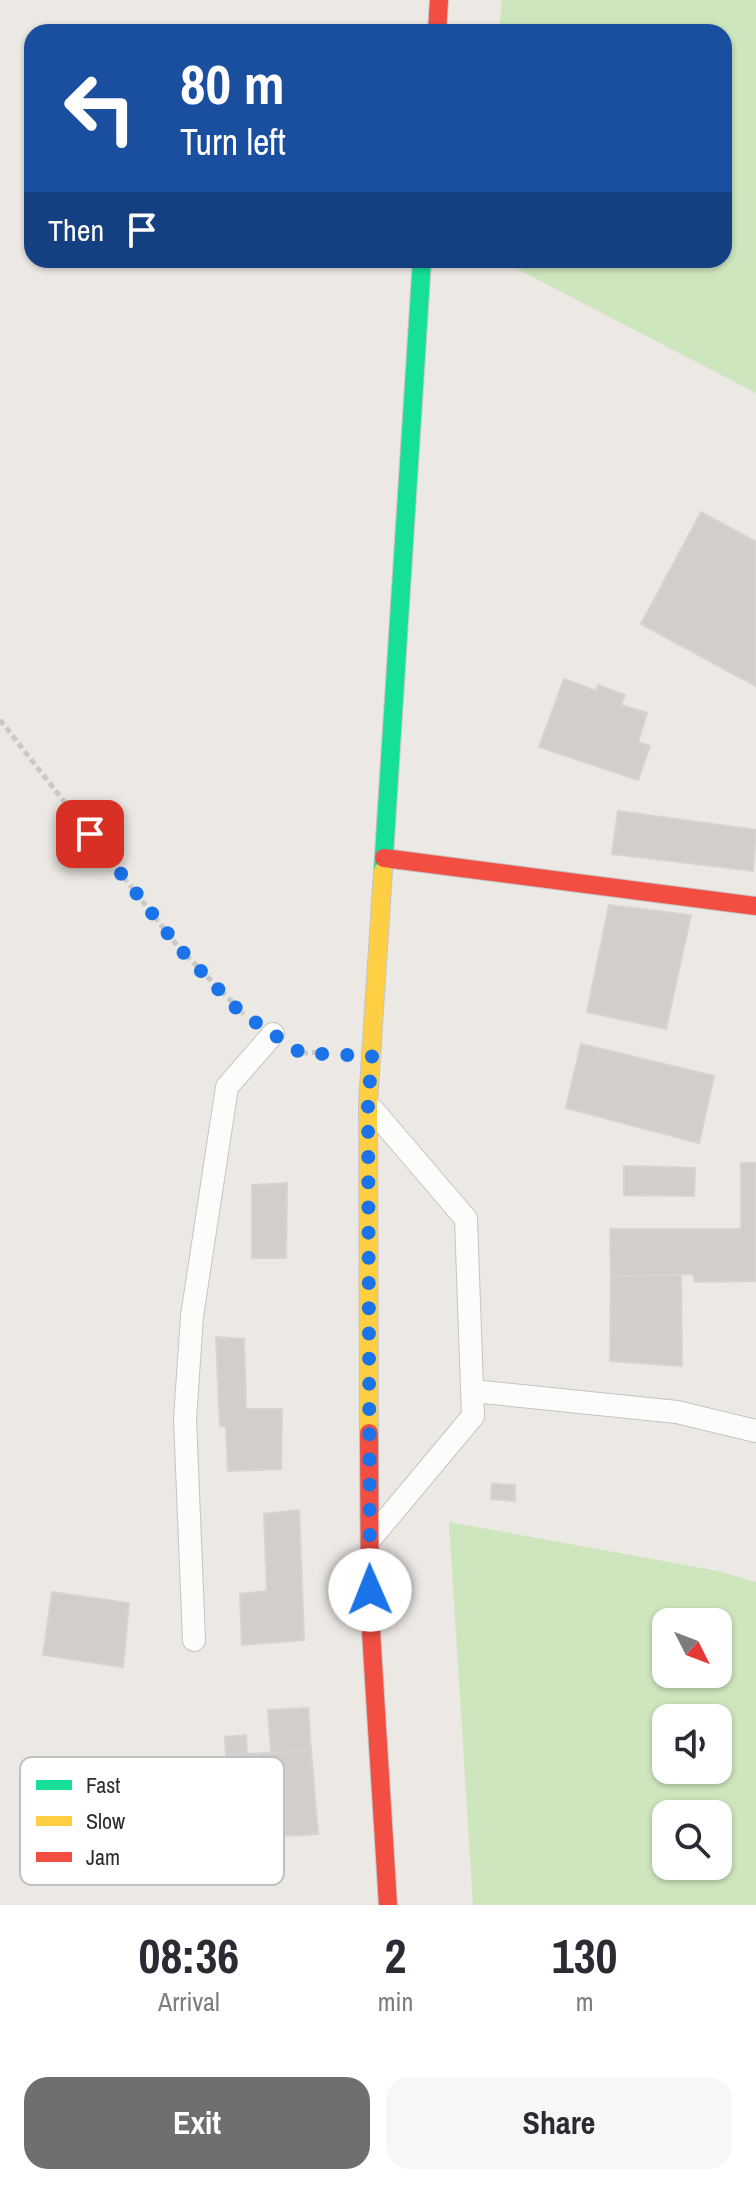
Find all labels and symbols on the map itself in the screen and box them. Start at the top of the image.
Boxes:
pin [56,800,124,868]
position arrow [328,1548,412,1632]
north arrow [652,1608,732,1688]
legend [20,1757,284,1885]
text: Fast [86,1770,120,1800]
text: Slow [86,1806,125,1836]
text: Jam [86,1842,120,1872]

